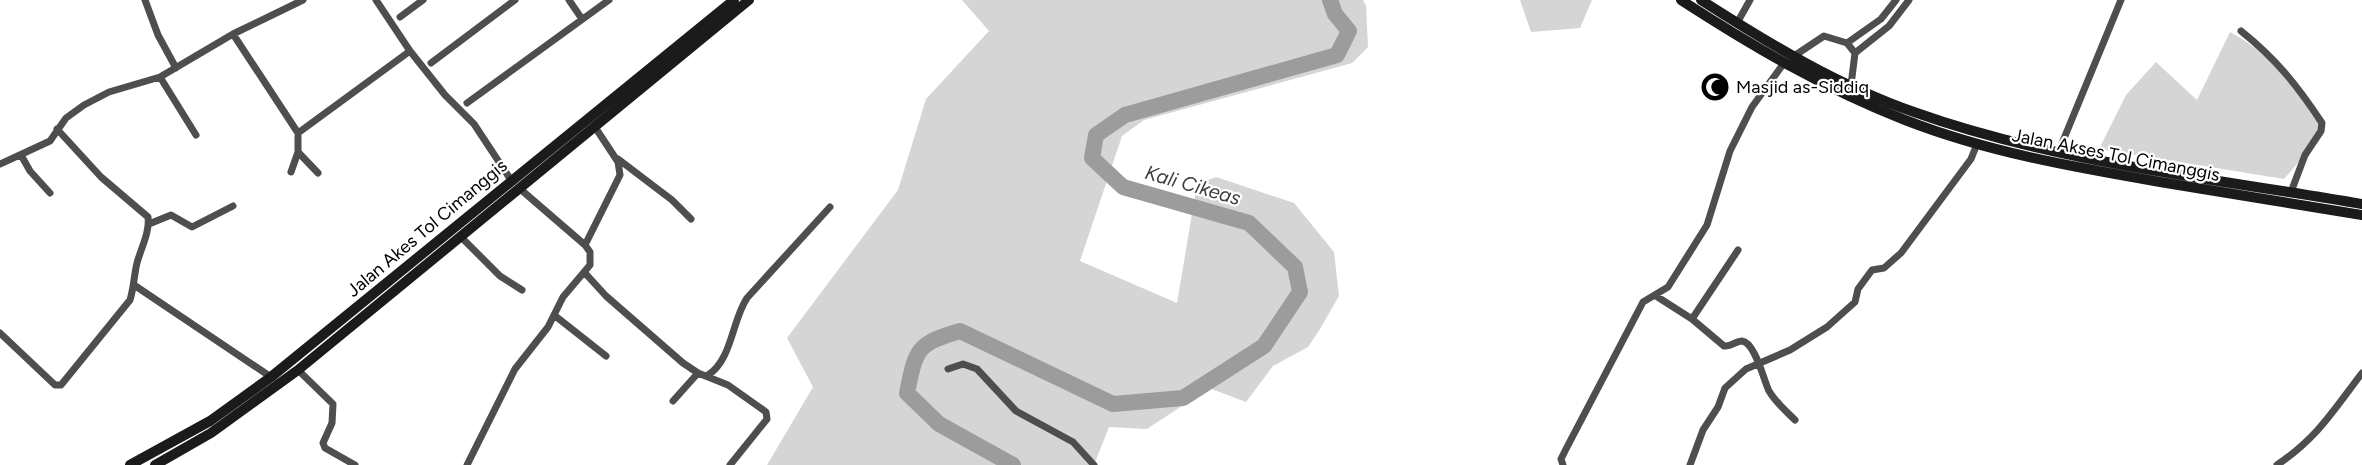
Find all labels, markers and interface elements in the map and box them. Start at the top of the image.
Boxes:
mosque icon: Masjid as-Siddiq [1699,71,1731,103]
place label: Masjid as-Siddiq [1736,76,1869,98]
street label: Jalan Akses Tol Cimanggis [2010,124,2222,186]
street label: Jalan Akes Tol Cimanggis [342,154,512,302]
water label: Kali Cikeas [1142,160,1244,210]

